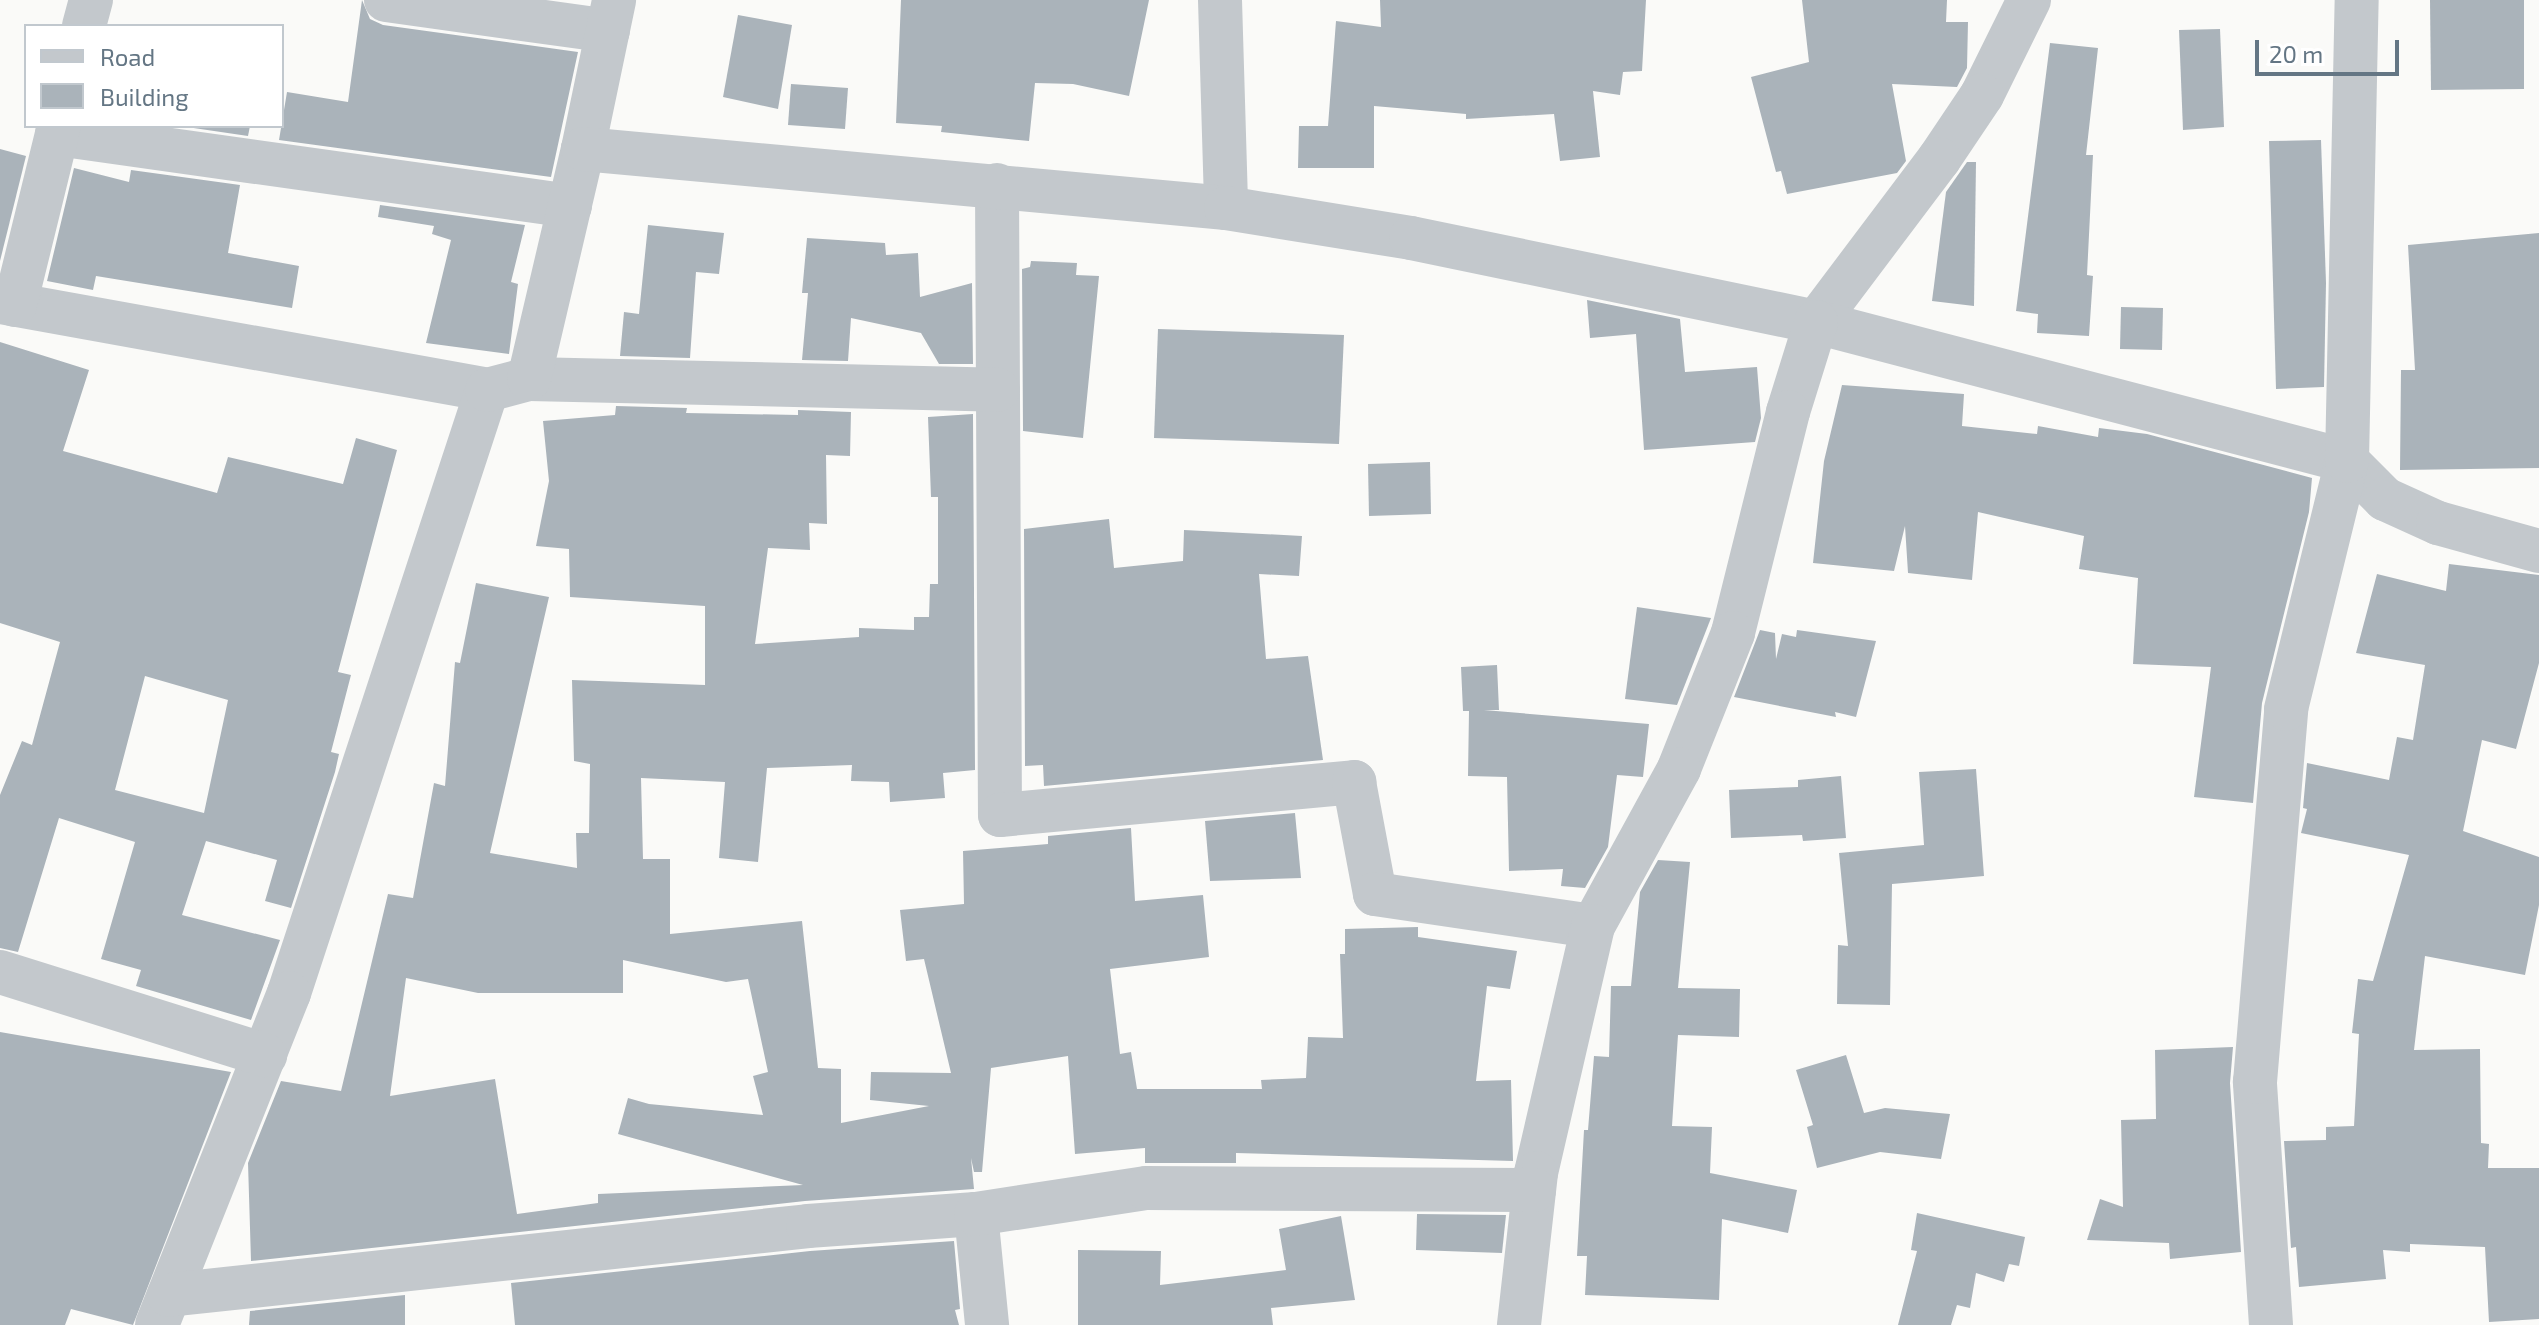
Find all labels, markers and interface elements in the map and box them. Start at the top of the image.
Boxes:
legend [24,24,284,128]
scale bar [2259,24,2403,74]
text: 20 m [2269,39,2323,68]
text: Road [100,42,155,71]
text: Building [100,82,189,111]

